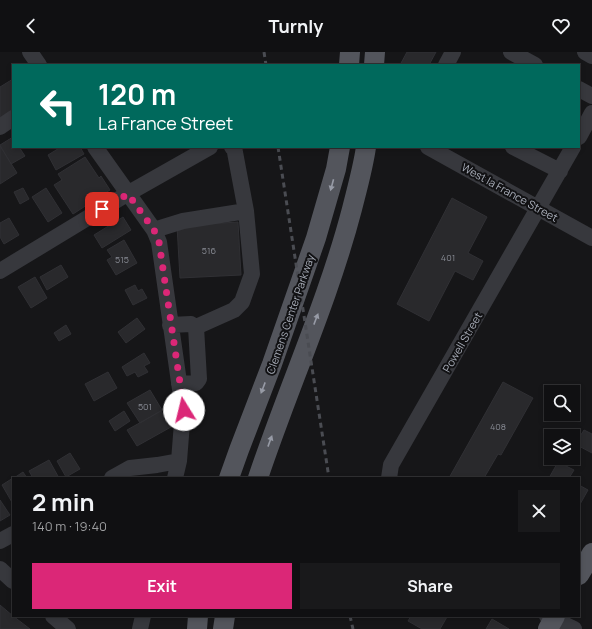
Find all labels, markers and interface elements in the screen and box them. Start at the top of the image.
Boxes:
text: Turnly [269,14,323,38]
icon: back [20,15,42,37]
icon: heart [550,15,572,37]
text: 120 m [98,75,176,113]
icon: left [32,80,84,132]
text: La France Street [98,111,233,135]
street label: West la France Street [459,159,561,225]
one-way arrow [329,179,335,191]
pin [85,192,119,226]
icon: arrive [91,198,113,220]
house number: 516 [202,244,217,257]
house number: 401 [441,251,455,264]
street label: Clemens Center Parkway [262,252,318,376]
house number: 515 [115,253,129,266]
street label: Powell Street [439,309,485,375]
one-way arrow [313,313,319,325]
one-way arrow [260,382,266,394]
map controls [544,385,580,465]
button: search [544,385,580,421]
position arrow [163,389,205,431]
house number: 501 [138,400,152,413]
house number: 408 [490,420,506,433]
button: layers [544,429,580,465]
one-way arrow [267,435,273,447]
text: 2 min [32,485,94,518]
button: close [518,490,560,532]
text: 140 m · 19:40 [32,517,107,535]
button: Exit [32,563,292,609]
button: Share [300,563,560,609]

